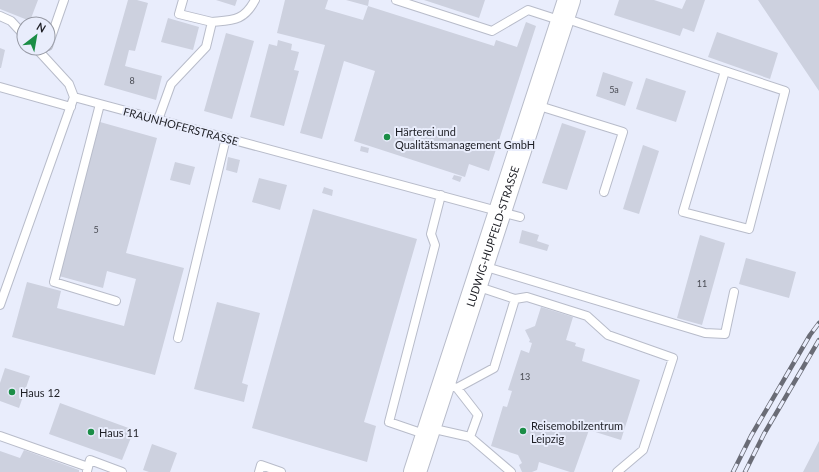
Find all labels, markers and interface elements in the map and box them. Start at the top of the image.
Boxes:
north arrow [16,16,56,56]
text: N [34,19,48,35]
house number: 8 [129,75,135,86]
house number: 5a [609,84,619,95]
street label: FRAUNHOFERSTRASSE [122,104,240,148]
place label: Härterei und Qualitätsmanagement GmbH [395,125,535,151]
marker: Härterei und Qualitätsmanagement GmbH [382,132,392,142]
street label: LUDWIG-HUPFELD-STRASSE [463,164,521,308]
house number: 5 [93,224,99,235]
house number: 11 [697,278,707,289]
house number: 13 [520,371,530,382]
place label: Haus 12 [20,386,60,399]
marker: Haus 12 [7,387,17,397]
place label: Reisemobilzentrum Leipzig [531,419,623,445]
place label: Haus 11 [99,426,139,439]
marker: Reisemobilzentrum Leipzig [518,426,528,436]
marker: Haus 11 [86,427,96,437]

